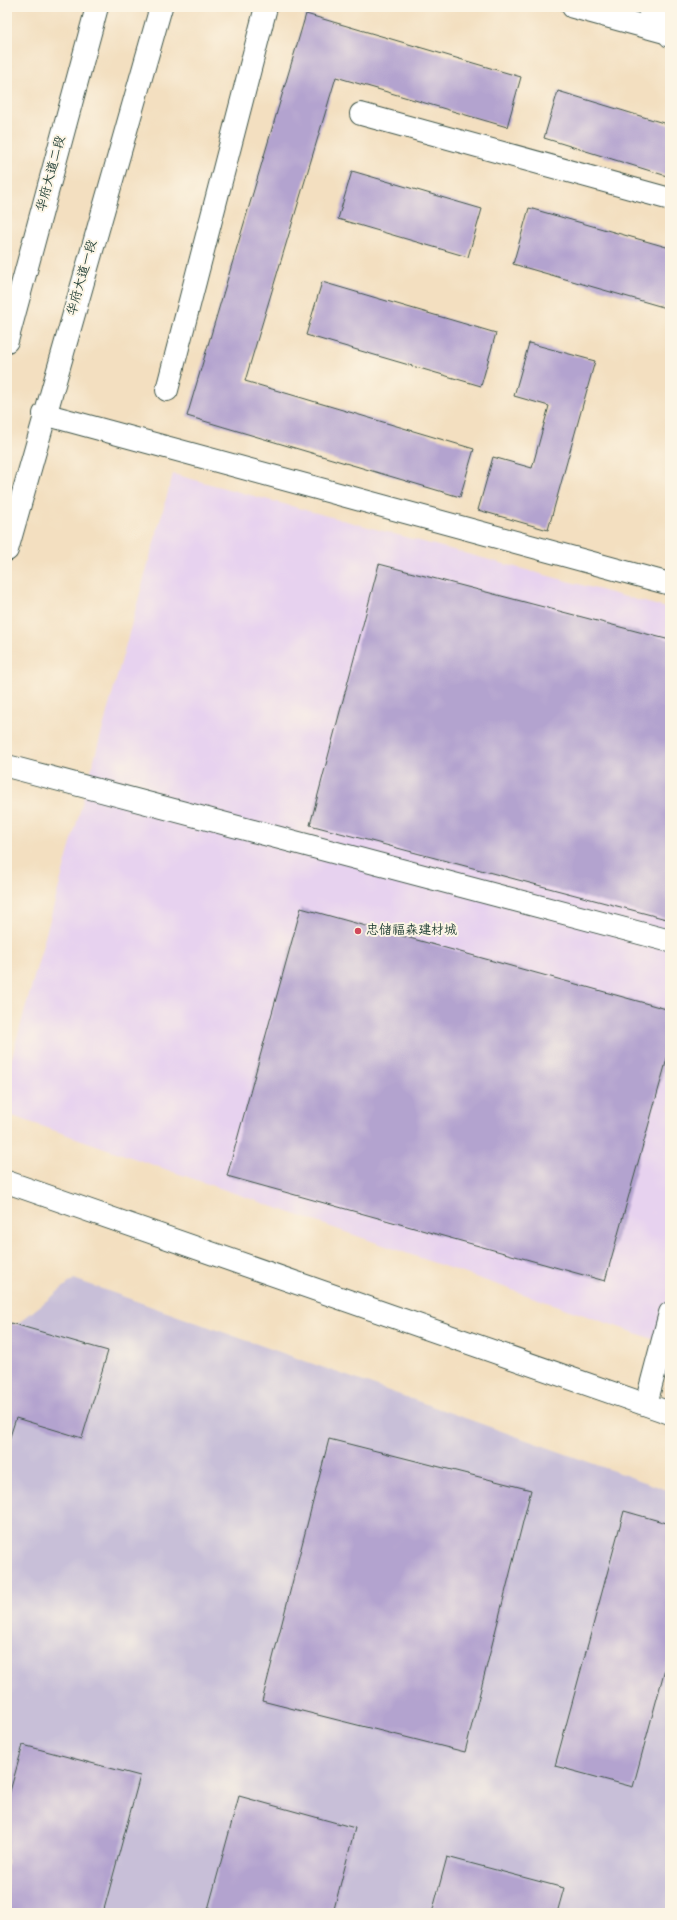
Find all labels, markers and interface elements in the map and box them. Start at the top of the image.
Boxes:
street label: 华府大道二段 [34,134,69,214]
street label: 华府大道一段 [64,238,101,318]
place label: 忠储福森建材城 [366,922,457,939]
marker: 忠储福森建材城 [353,926,363,936]

